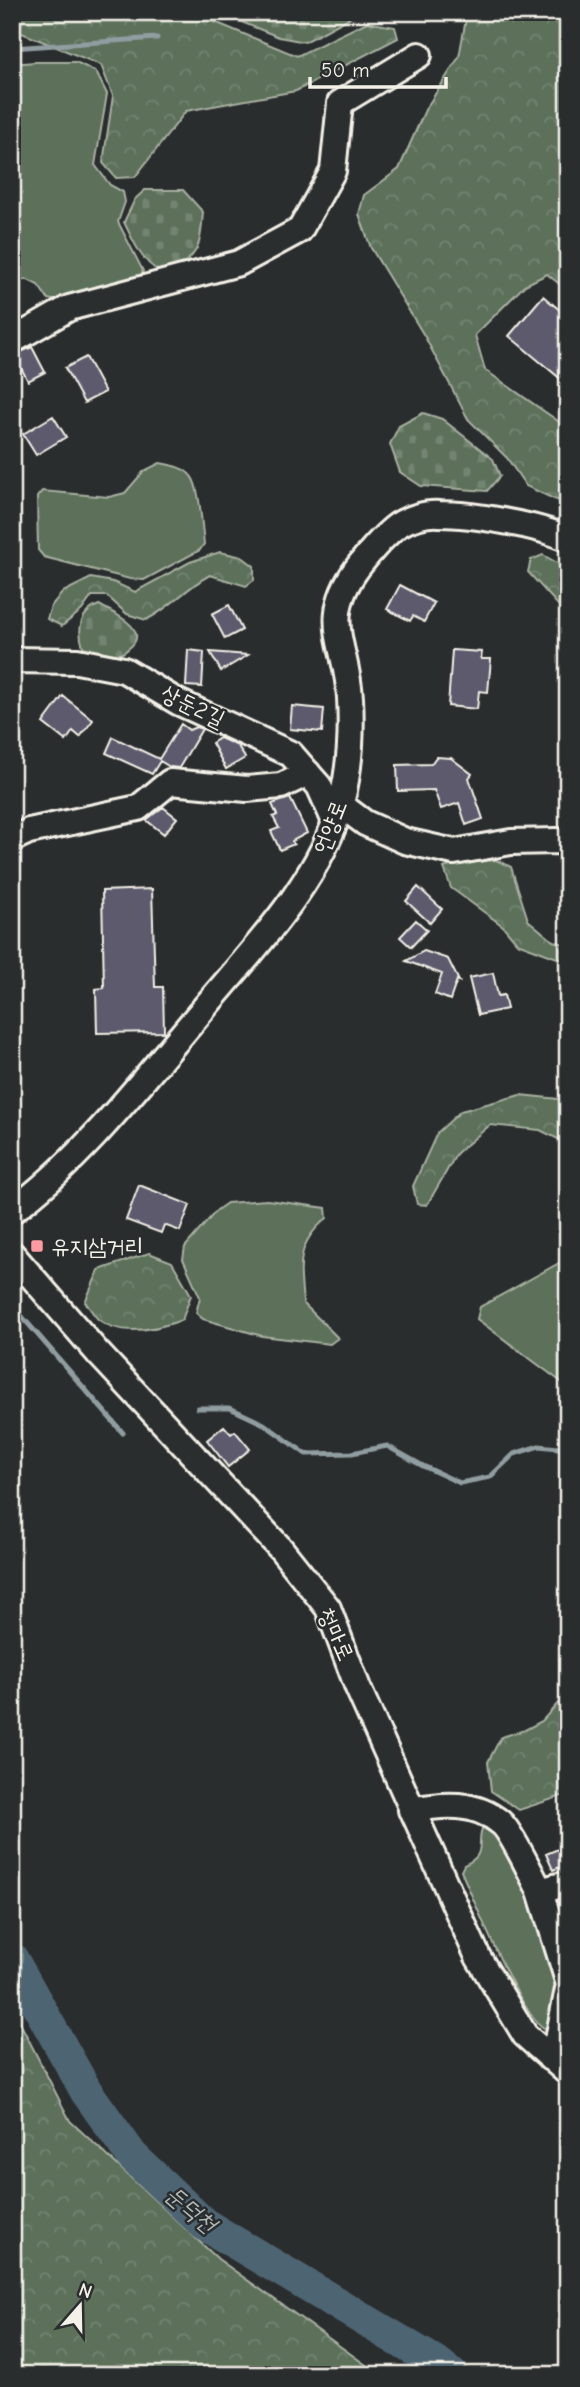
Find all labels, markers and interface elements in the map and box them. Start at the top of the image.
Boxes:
scale bar [310,46,447,90]
text: 50 m [321,58,370,82]
street label: 상둔2길 [157,679,229,733]
street label: 언양로 [307,796,353,858]
place label: 유지삼거리 [51,1233,144,1260]
marker: 유지삼거리 [29,1238,45,1254]
street label: 청마로 [312,1603,360,1665]
water label: 둔덕천 [160,2180,224,2240]
north arrow [46,2272,116,2342]
text: N [76,2279,95,2303]

